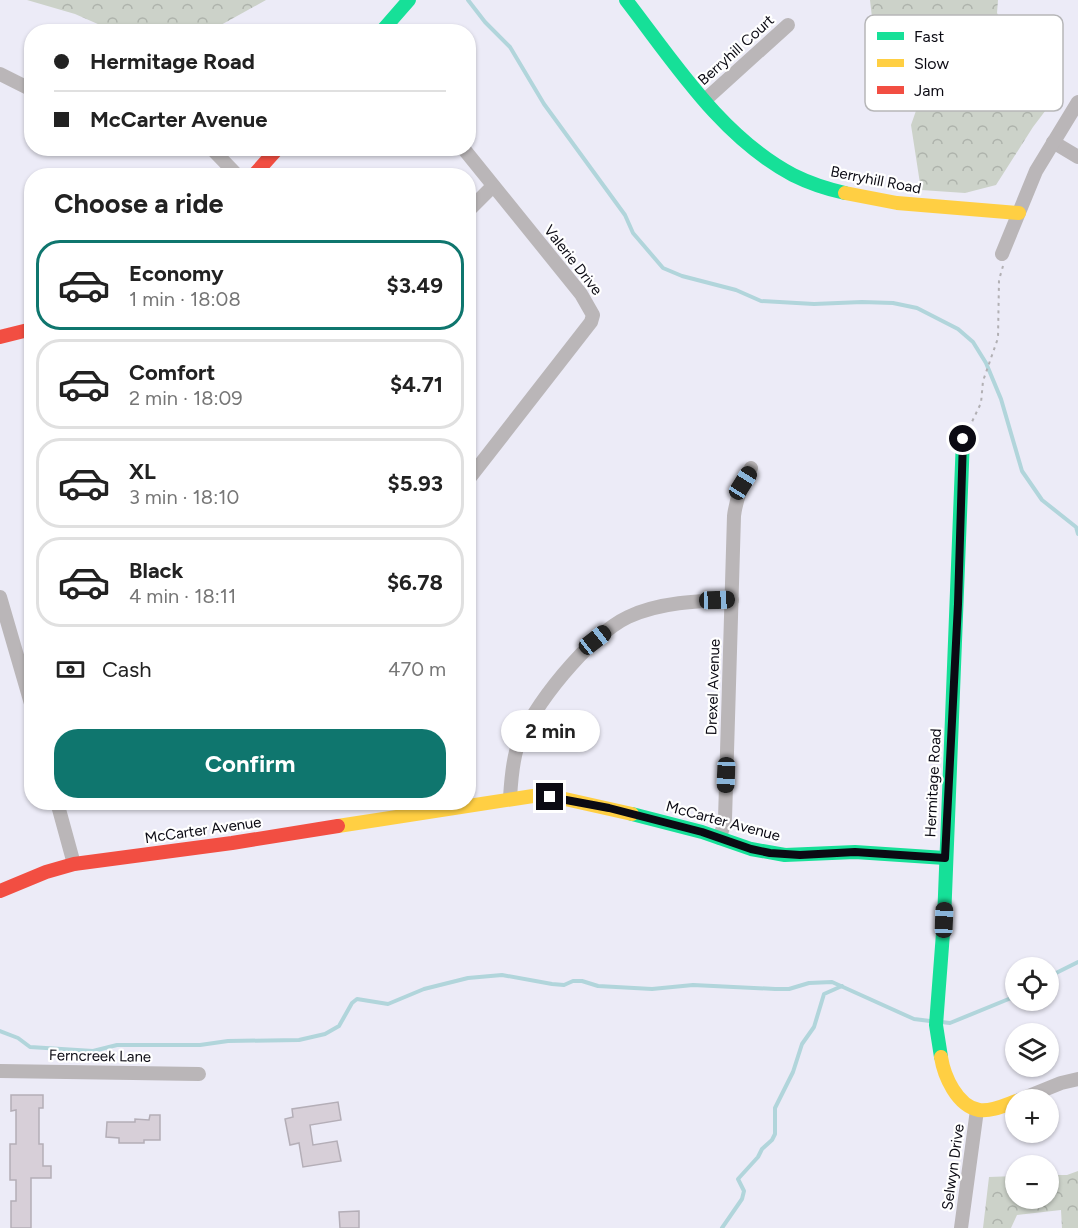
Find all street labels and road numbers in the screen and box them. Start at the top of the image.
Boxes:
street label: Berryhill Court [694,11,778,89]
street label: Berryhill Road [829,162,923,198]
street label: Valerie Drive [540,221,606,299]
street label: Drexel Avenue [702,638,724,736]
street label: Hermitage Road [921,728,945,838]
street label: McCarter Avenue [664,797,782,845]
street label: McCarter Avenue [143,813,263,847]
street label: Ferncreek Lane [49,1046,151,1066]
street label: Selwyn Drive [938,1123,968,1211]

